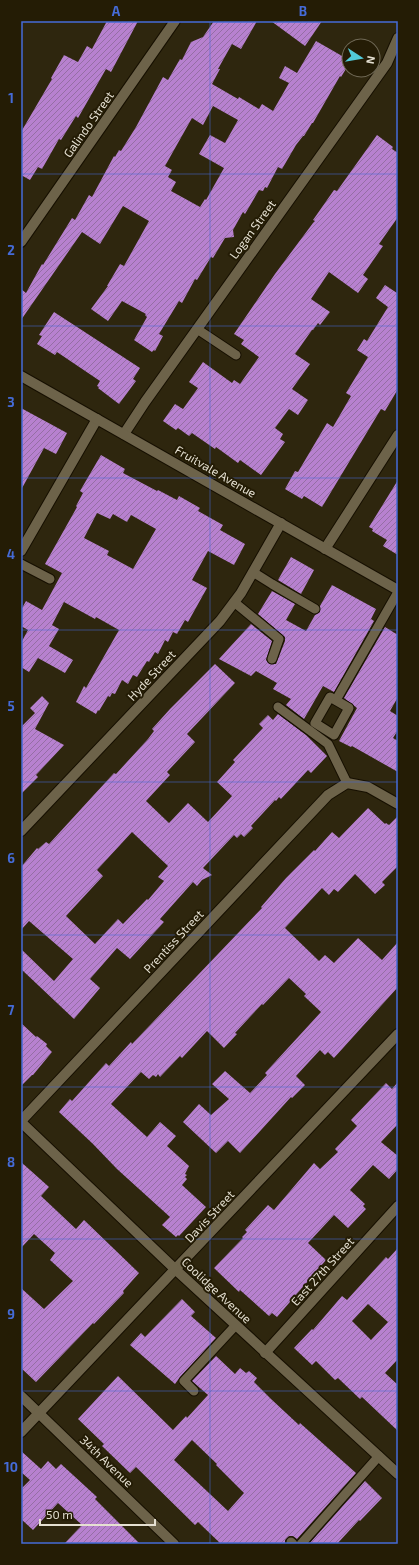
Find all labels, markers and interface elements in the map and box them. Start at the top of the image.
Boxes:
text: A [112,3,121,19]
text: B [299,3,307,19]
north arrow [341,38,381,78]
text: N [364,55,378,65]
street label: Galindo Street [60,88,116,160]
text: 1 [8,90,14,106]
street label: Logan Street [226,197,278,261]
text: 2 [7,242,15,258]
text: 3 [7,394,15,410]
street label: Fruitvale Avenue [173,442,259,500]
text: 4 [7,546,15,562]
street label: Hyde Street [124,647,178,703]
text: 5 [7,698,15,714]
text: 6 [7,850,15,866]
street label: Prentiss Street [140,906,206,975]
text: 7 [8,1002,15,1018]
text: 8 [7,1154,15,1170]
street label: Davis Street [181,1187,237,1245]
street label: East 27th Street [288,1234,357,1308]
street label: Coolidge Avenue [179,1254,255,1326]
text: 9 [7,1306,15,1322]
street label: 34th Avenue [78,1432,136,1490]
text: 10 [4,1459,18,1475]
scale bar [40,1501,155,1527]
text: 50 m [46,1507,73,1521]

